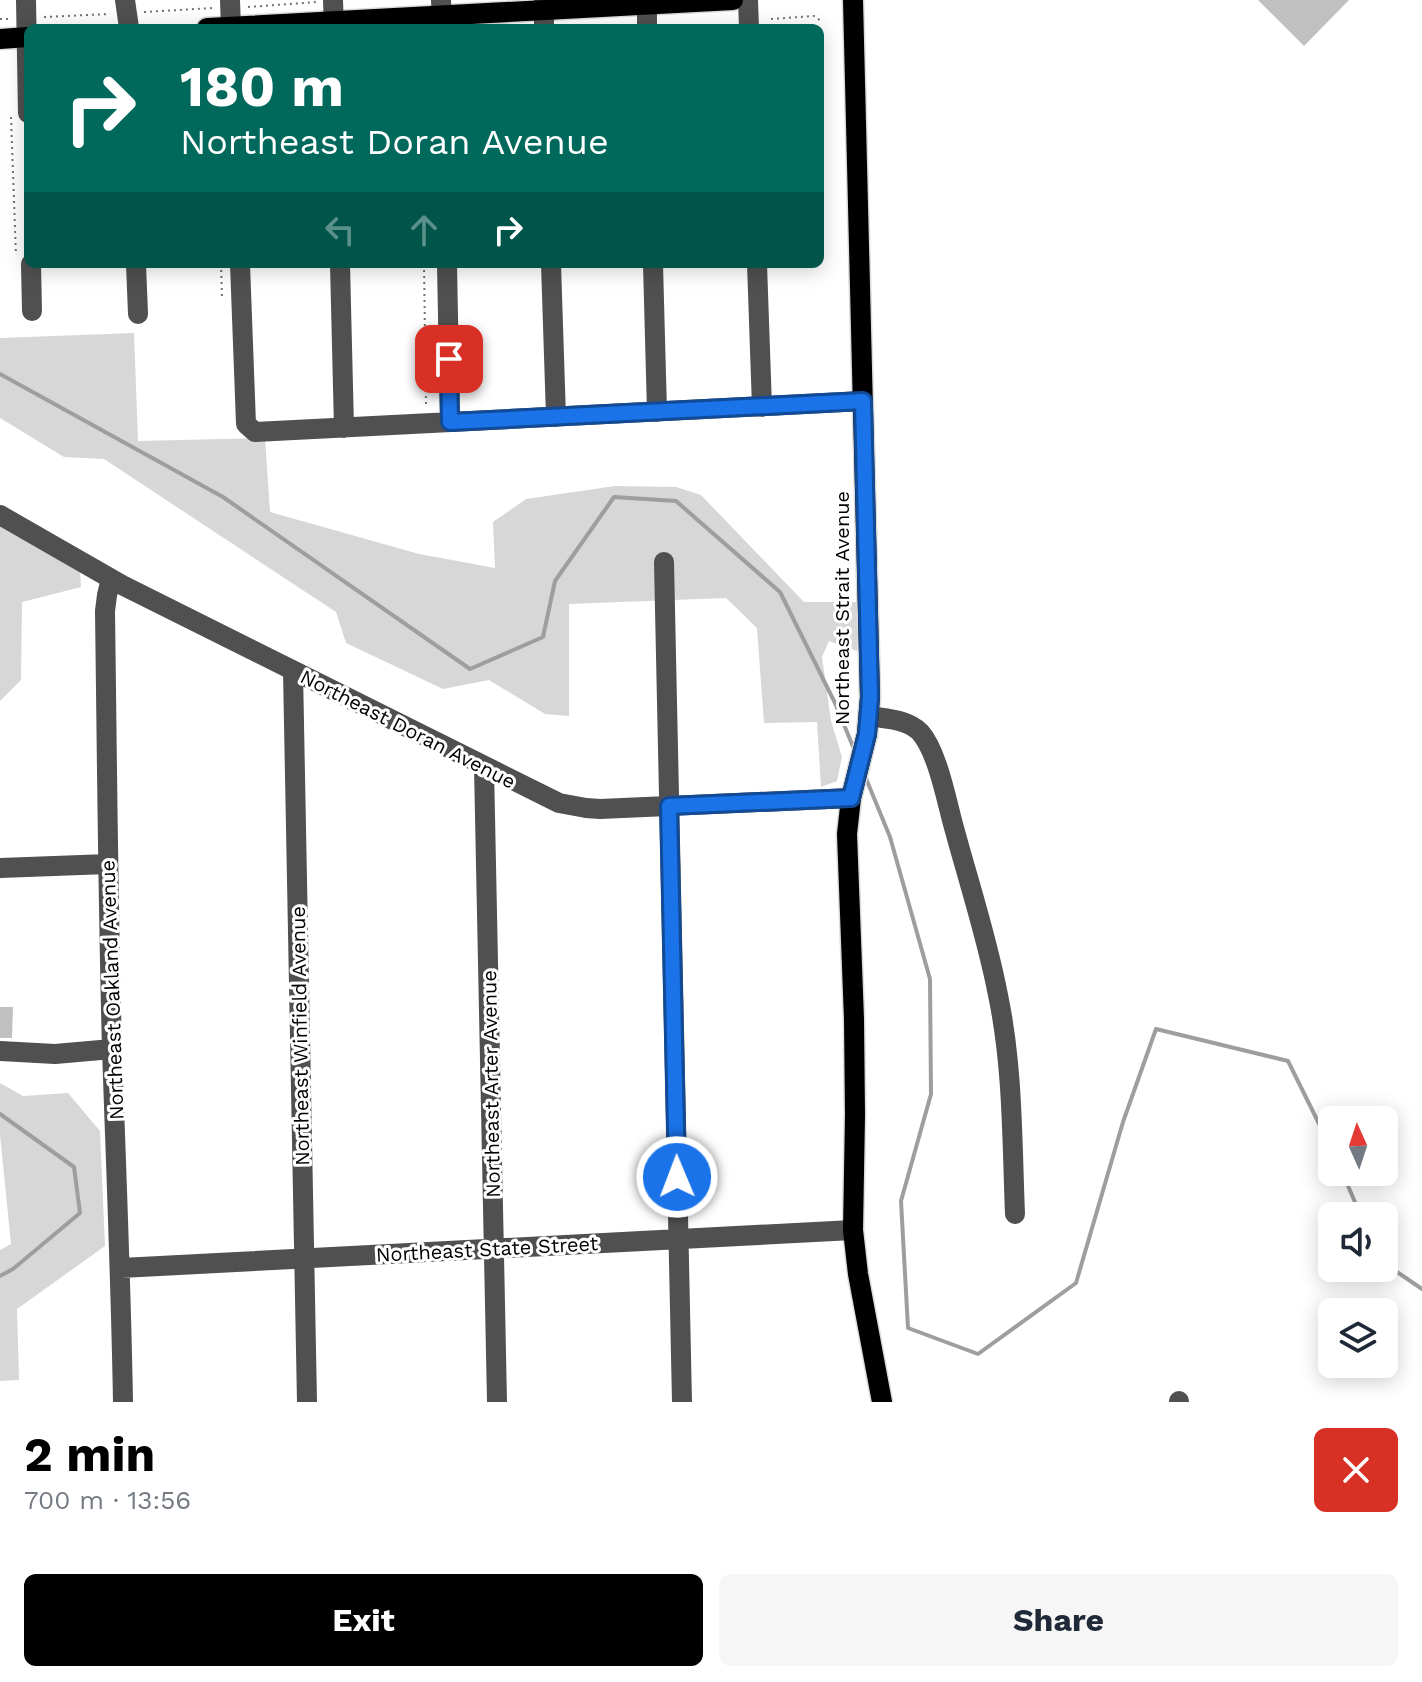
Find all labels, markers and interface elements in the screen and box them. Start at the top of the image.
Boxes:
text: 180 m [180,54,344,120]
icon: right [48,56,152,160]
text: Northeast Doran Avenue [180,121,609,163]
icon: left [318,208,362,252]
icon: ahead [402,208,446,252]
icon: right [486,208,530,252]
pin [415,325,483,393]
icon: arrive [427,337,471,381]
street label: Northeast Strait Avenue [830,491,854,725]
street label: Northeast Doran Avenue [296,664,520,794]
street label: Northeast Oakland Avenue [95,860,129,1120]
street label: Northeast Winfield Avenue [286,906,314,1166]
street label: Northeast Arter Avenue [477,970,505,1198]
north arrow [1318,1106,1398,1186]
map controls [1318,1106,1398,1378]
position arrow [635,1135,719,1219]
button: sound [1318,1202,1398,1282]
street label: Northeast State Street [375,1231,599,1267]
button: layers [1318,1298,1398,1378]
text: 2 min [24,1426,155,1483]
button: close [1314,1428,1398,1512]
text: 700 m · 13:56 [24,1485,191,1515]
button: Exit [24,1574,703,1666]
button: Share [719,1574,1398,1666]

